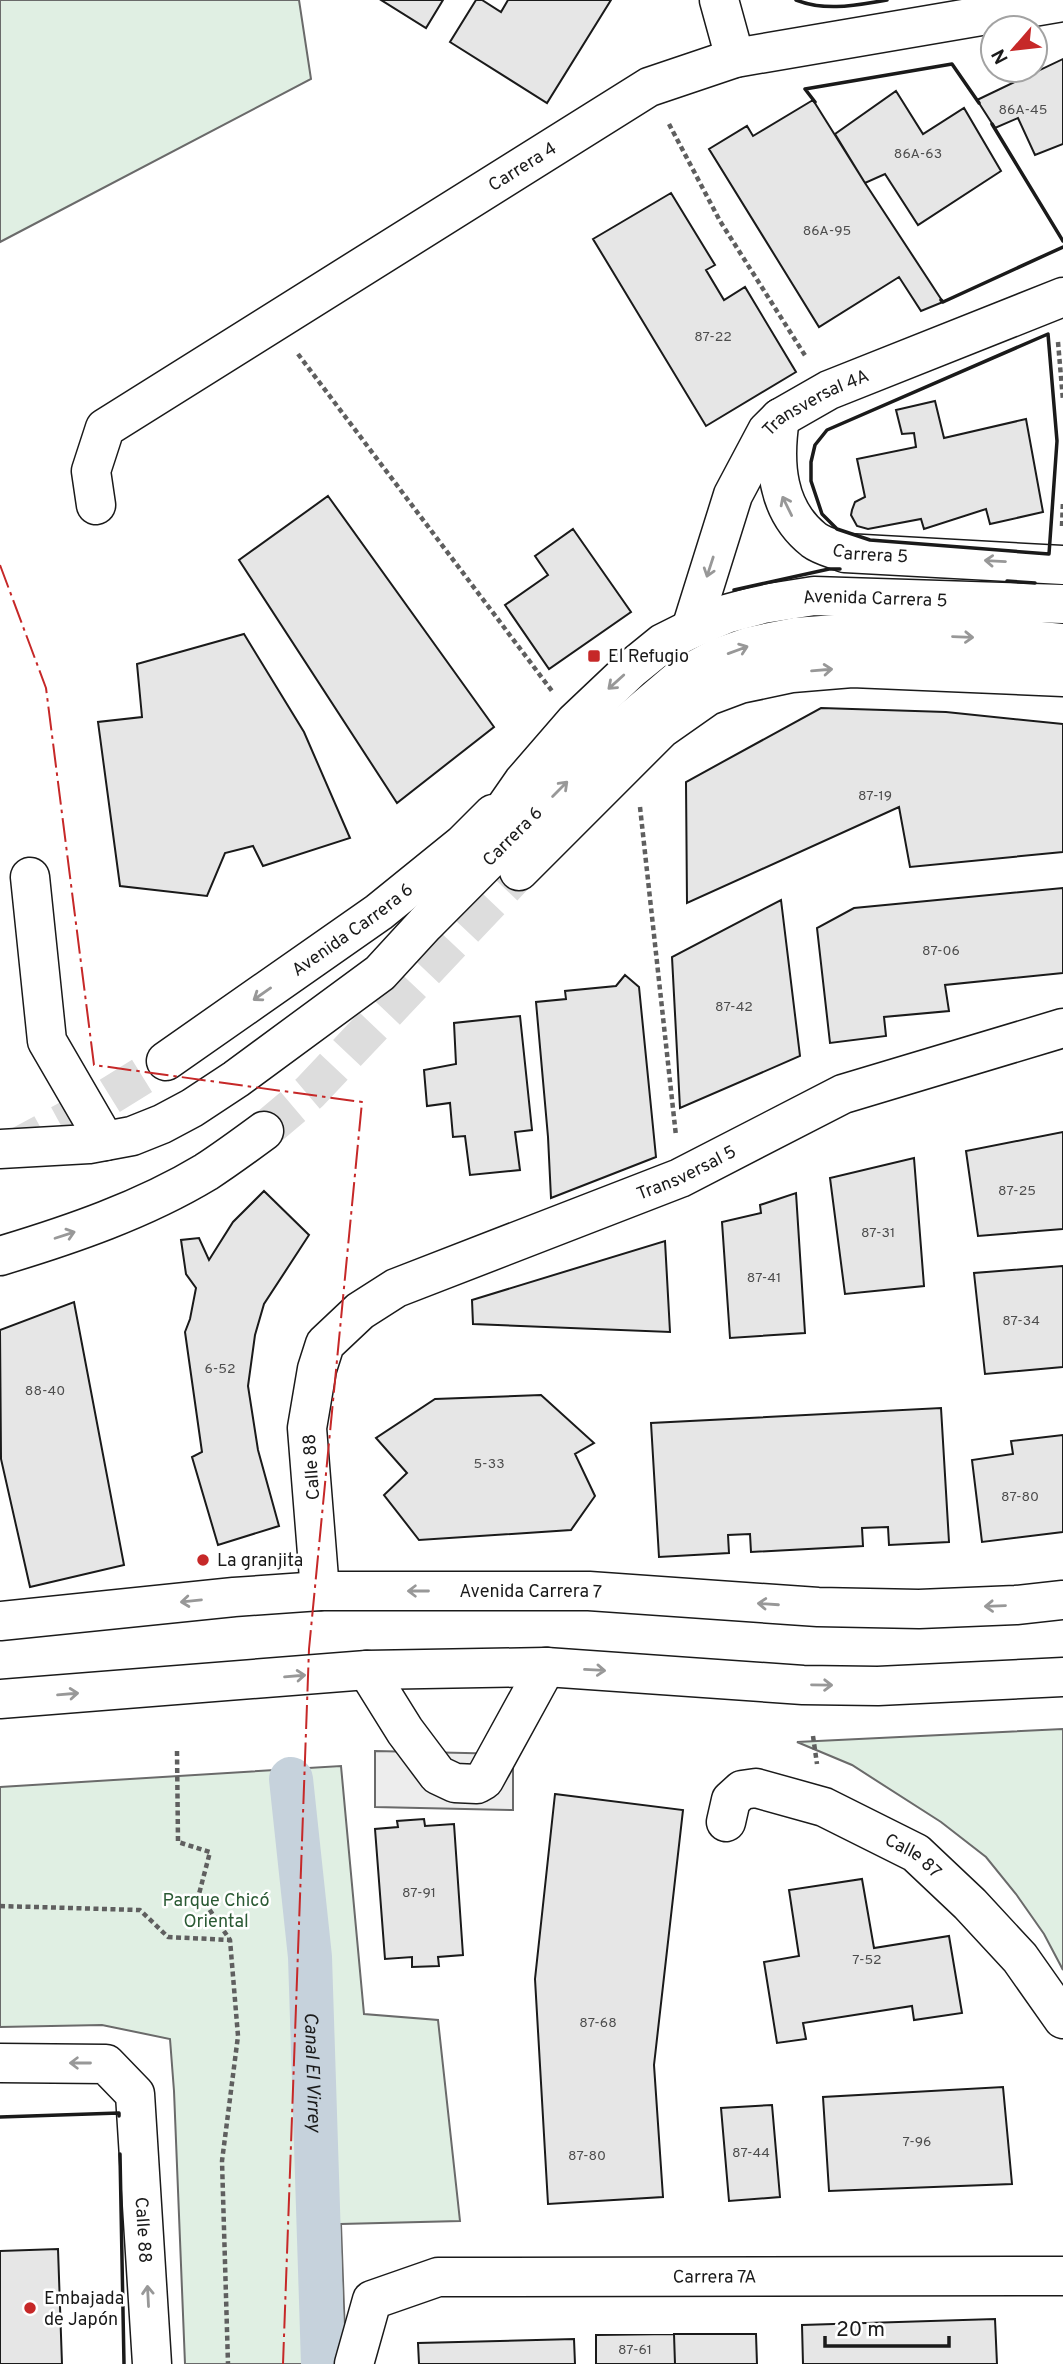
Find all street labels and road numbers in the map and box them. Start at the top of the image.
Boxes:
street label: Carrera 4 [485,138,561,198]
street label: Transversal 4A [758,365,873,442]
street label: Carrera 5 [829,539,909,569]
street label: Avenida Carrera 5 [801,586,948,613]
street label: Carrera 6 [478,802,548,872]
street label: Avenida Carrera 6 [288,879,419,982]
street label: Transversal 5 [634,1141,741,1207]
street label: Calle 88 [299,1433,326,1501]
street label: Avenida Carrera 7 [459,1581,603,1605]
street label: Calle 87 [880,1829,946,1884]
street label: Calle 88 [128,2196,156,2264]
street label: Carrera 7A [673,2266,757,2290]

